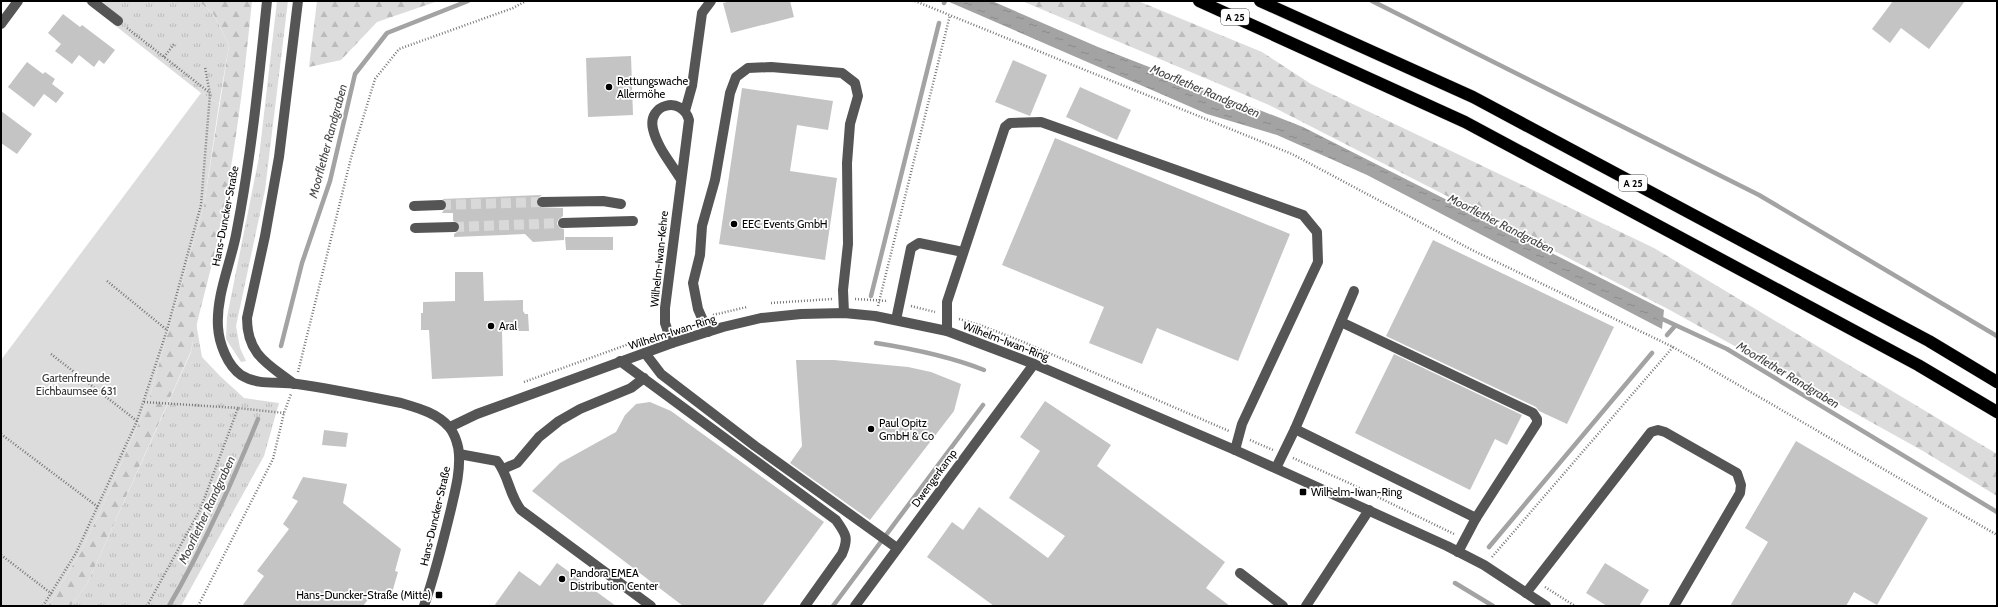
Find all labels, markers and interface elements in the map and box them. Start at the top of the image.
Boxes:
road number: A 25 [1221,9,1249,25]
water label: Moorflether Randgraben [1147,60,1262,120]
place label: Rettungswache Allermöhe [617,74,689,101]
water label: Moorflether Randgraben [305,82,350,200]
marker: Rettungswache Allermöhe [604,82,614,92]
street label: Hans-Duncker-Straße [208,164,242,267]
road number: A 25 [1619,175,1647,191]
water label: Moorflether Randgraben [1445,190,1557,257]
street label: Wilhelm-Iwan-Kehre [647,210,671,308]
place label: EEC Events GmbH [742,217,828,231]
marker: EEC Events GmbH [729,219,739,229]
street label: Wilhelm-Iwan-Ring [627,311,718,353]
street label: Wilhelm-Iwan-Ring [961,318,1051,364]
place label: Aral [499,319,517,333]
marker: Aral [486,321,496,331]
water label: Moorflether Randgraben [1733,337,1842,411]
park label: Gartenfreunde Eichbaumsee 631 [36,371,116,398]
place label: Paul Opitz GmbH & Co [879,416,934,443]
marker: Paul Opitz GmbH & Co [866,424,876,434]
street label: Dwengerkamp [908,446,960,510]
water label: Moorflether Randgraben [175,454,238,567]
street label: Hans-Duncker-Straße [417,464,453,567]
place label: Wilhelm-Iwan-Ring [1311,485,1403,499]
marker: Wilhelm-Iwan-Ring [1298,487,1308,497]
place label: Pandora EMEA Distribution Center [570,566,659,593]
marker: Pandora EMEA Distribution Center [557,574,567,584]
place label: Hans-Duncker-Straße (Mitte) [296,588,431,602]
marker: Hans-Duncker-Straße (Mitte) [434,590,444,600]

